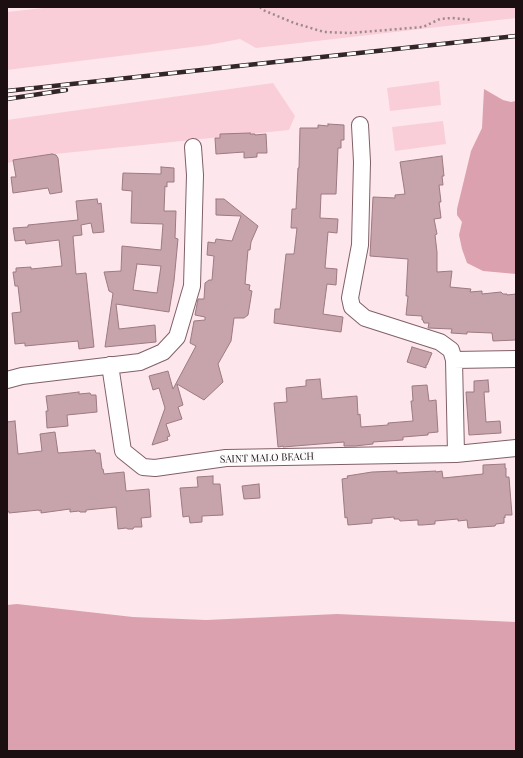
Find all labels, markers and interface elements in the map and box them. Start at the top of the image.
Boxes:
street label: SAINT MALO BEACH [220,450,314,466]

